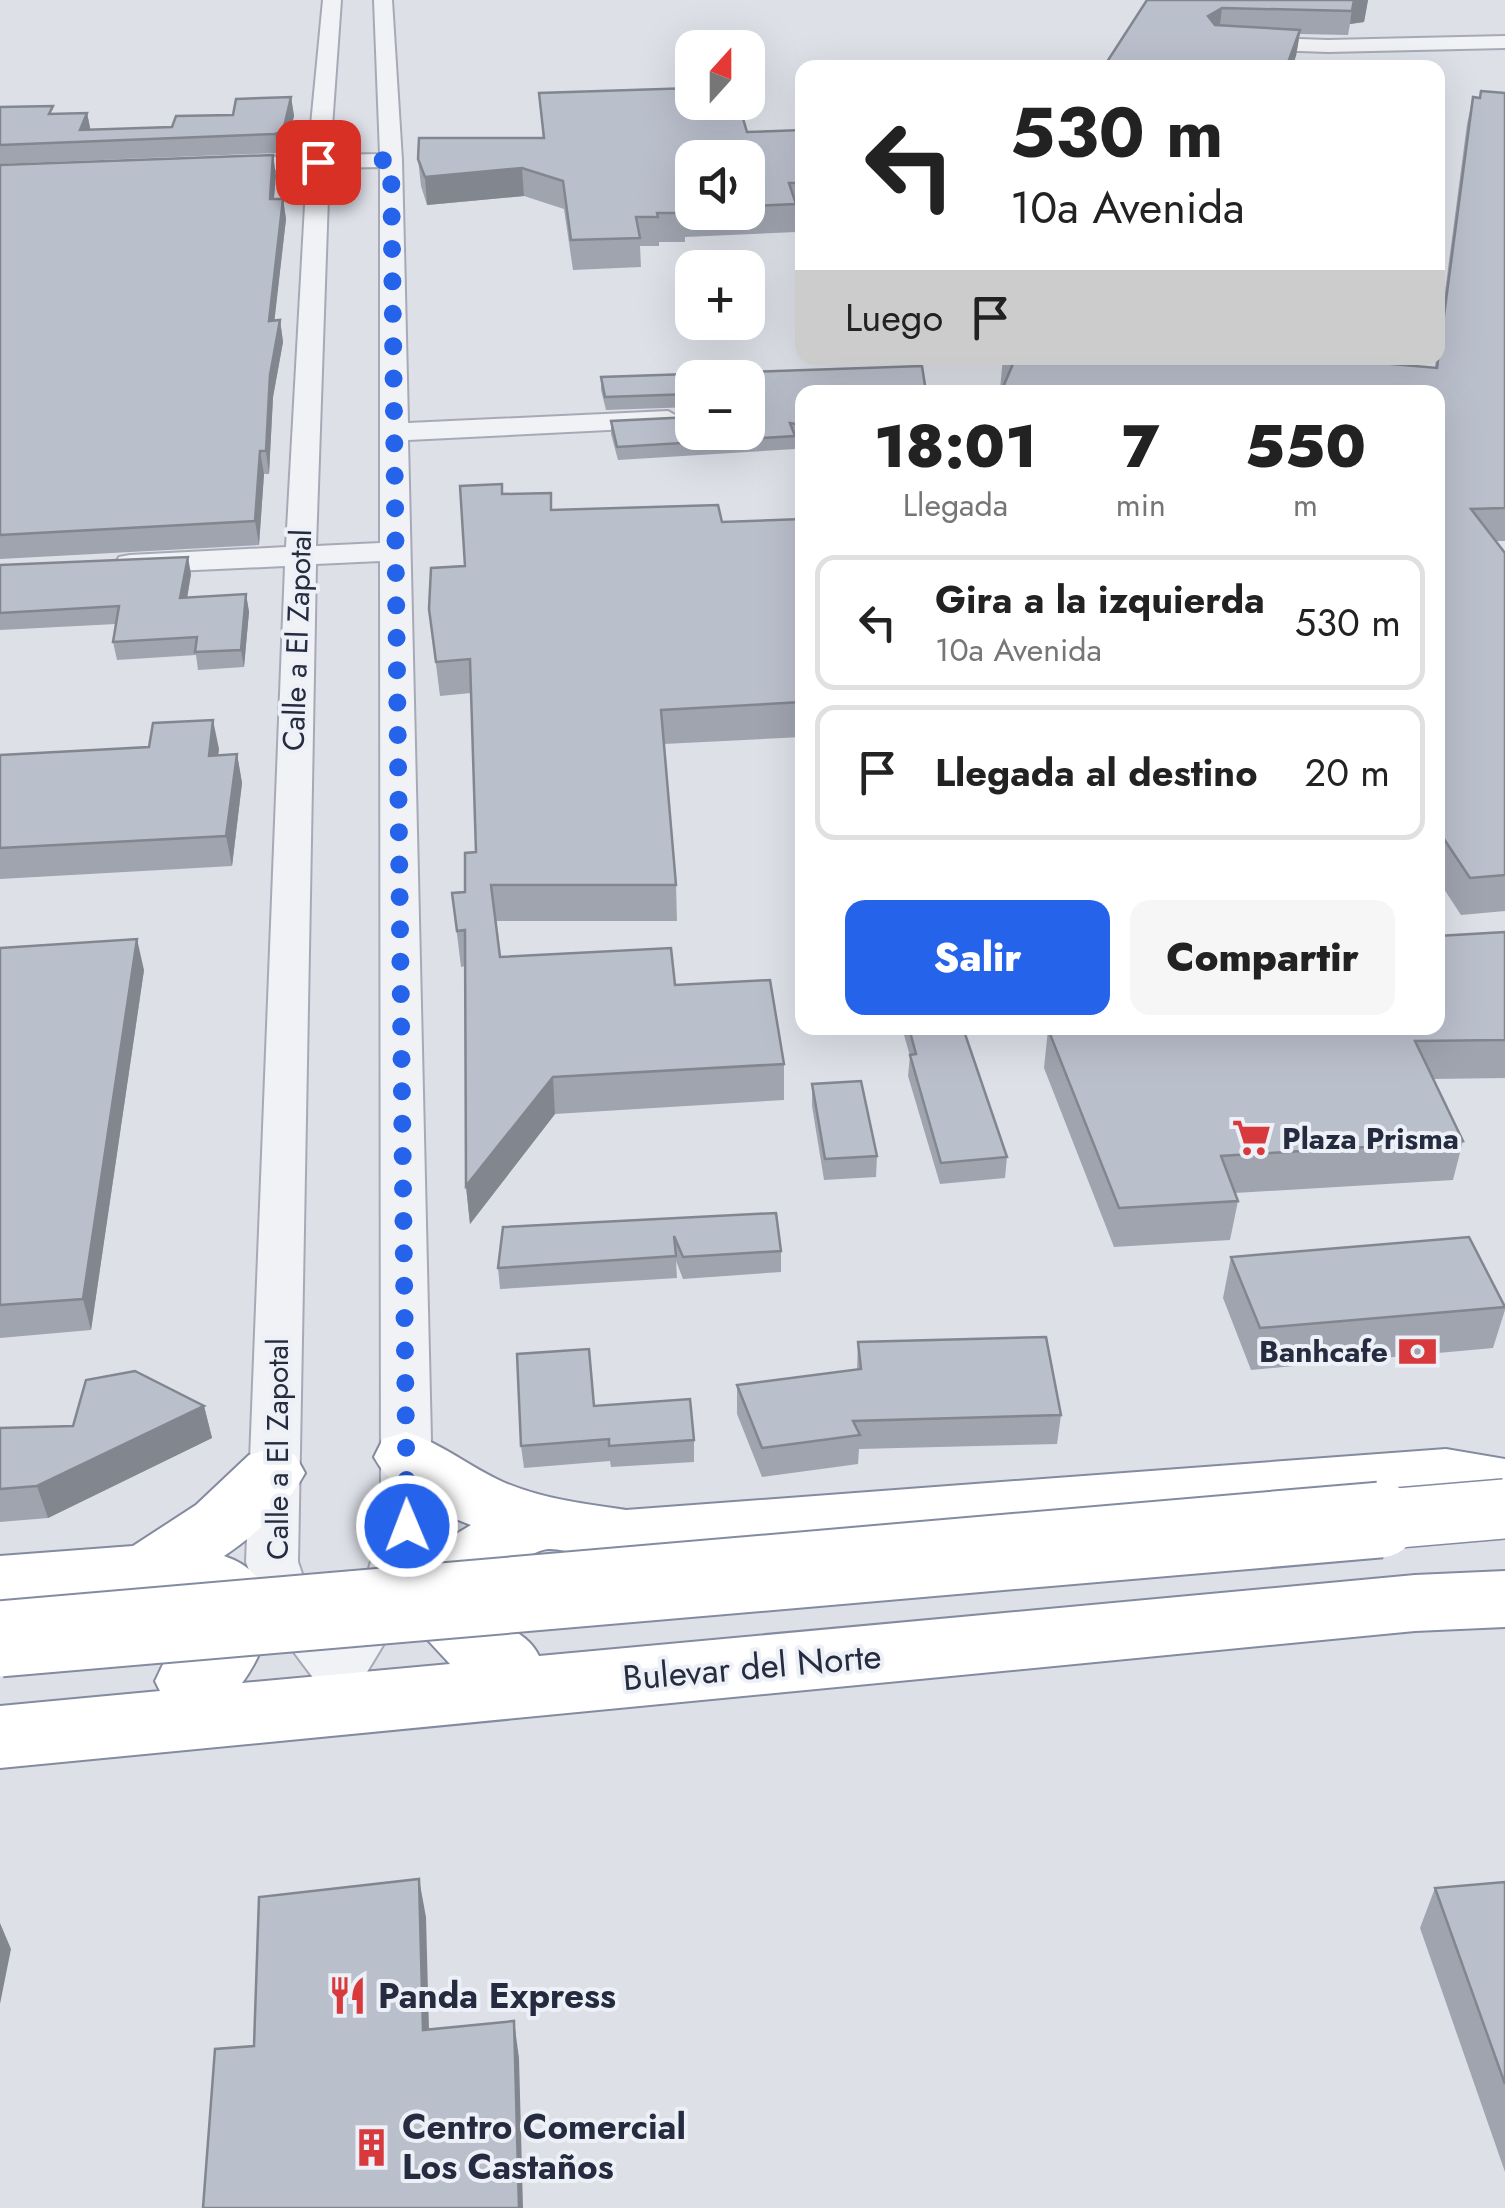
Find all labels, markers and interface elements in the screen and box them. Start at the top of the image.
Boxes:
north arrow [675,30,765,120]
map controls [675,30,765,450]
text: 530 m [1010,82,1223,183]
icon: left [845,100,975,230]
pin [276,120,361,205]
icon: arrive [291,135,346,190]
button: sound [675,140,765,230]
text: 10a Avenida [1010,175,1245,240]
button: + [675,250,765,340]
text: Luego [845,290,943,345]
icon: arrive [963,290,1018,345]
button: − [675,360,765,450]
text: 18:01 [874,403,1037,490]
text: 7 [1122,403,1160,490]
text: 550 [1245,403,1366,490]
text: Llegada [903,482,1008,528]
text: min [1116,482,1166,528]
text: m [1293,482,1318,528]
street label: Calle a El Zapotal [272,528,322,752]
text: Gira a la izquierda [935,572,1265,627]
icon: left [850,595,905,650]
text: 530 m [1295,595,1401,650]
text: 10a Avenida [935,627,1102,673]
icon: arrive [850,745,905,800]
text: Llegada al destino [935,745,1258,800]
text: 20 m [1305,745,1390,800]
button: Salir [845,900,1110,1015]
button: Compartir [1130,900,1395,1015]
supermarket icon: Plaza Prisma [1231,1117,1273,1159]
place label: Plaza Prisma [1282,1117,1459,1160]
place label: Banhcafe [1259,1330,1388,1373]
bank icon: Banhcafe [1397,1330,1439,1372]
street label: Calle a El Zapotal [256,1338,299,1560]
position arrow [355,1474,459,1578]
street label: Bulevar del Norte [621,1631,883,1703]
place label: Panda Express [378,1971,616,2021]
restaurant icon: Panda Express [327,1975,369,2017]
place label: Centro Comercial Los Castaños [402,2102,686,2192]
building icon: Centro Comercial Los Castaños [351,2126,393,2168]

